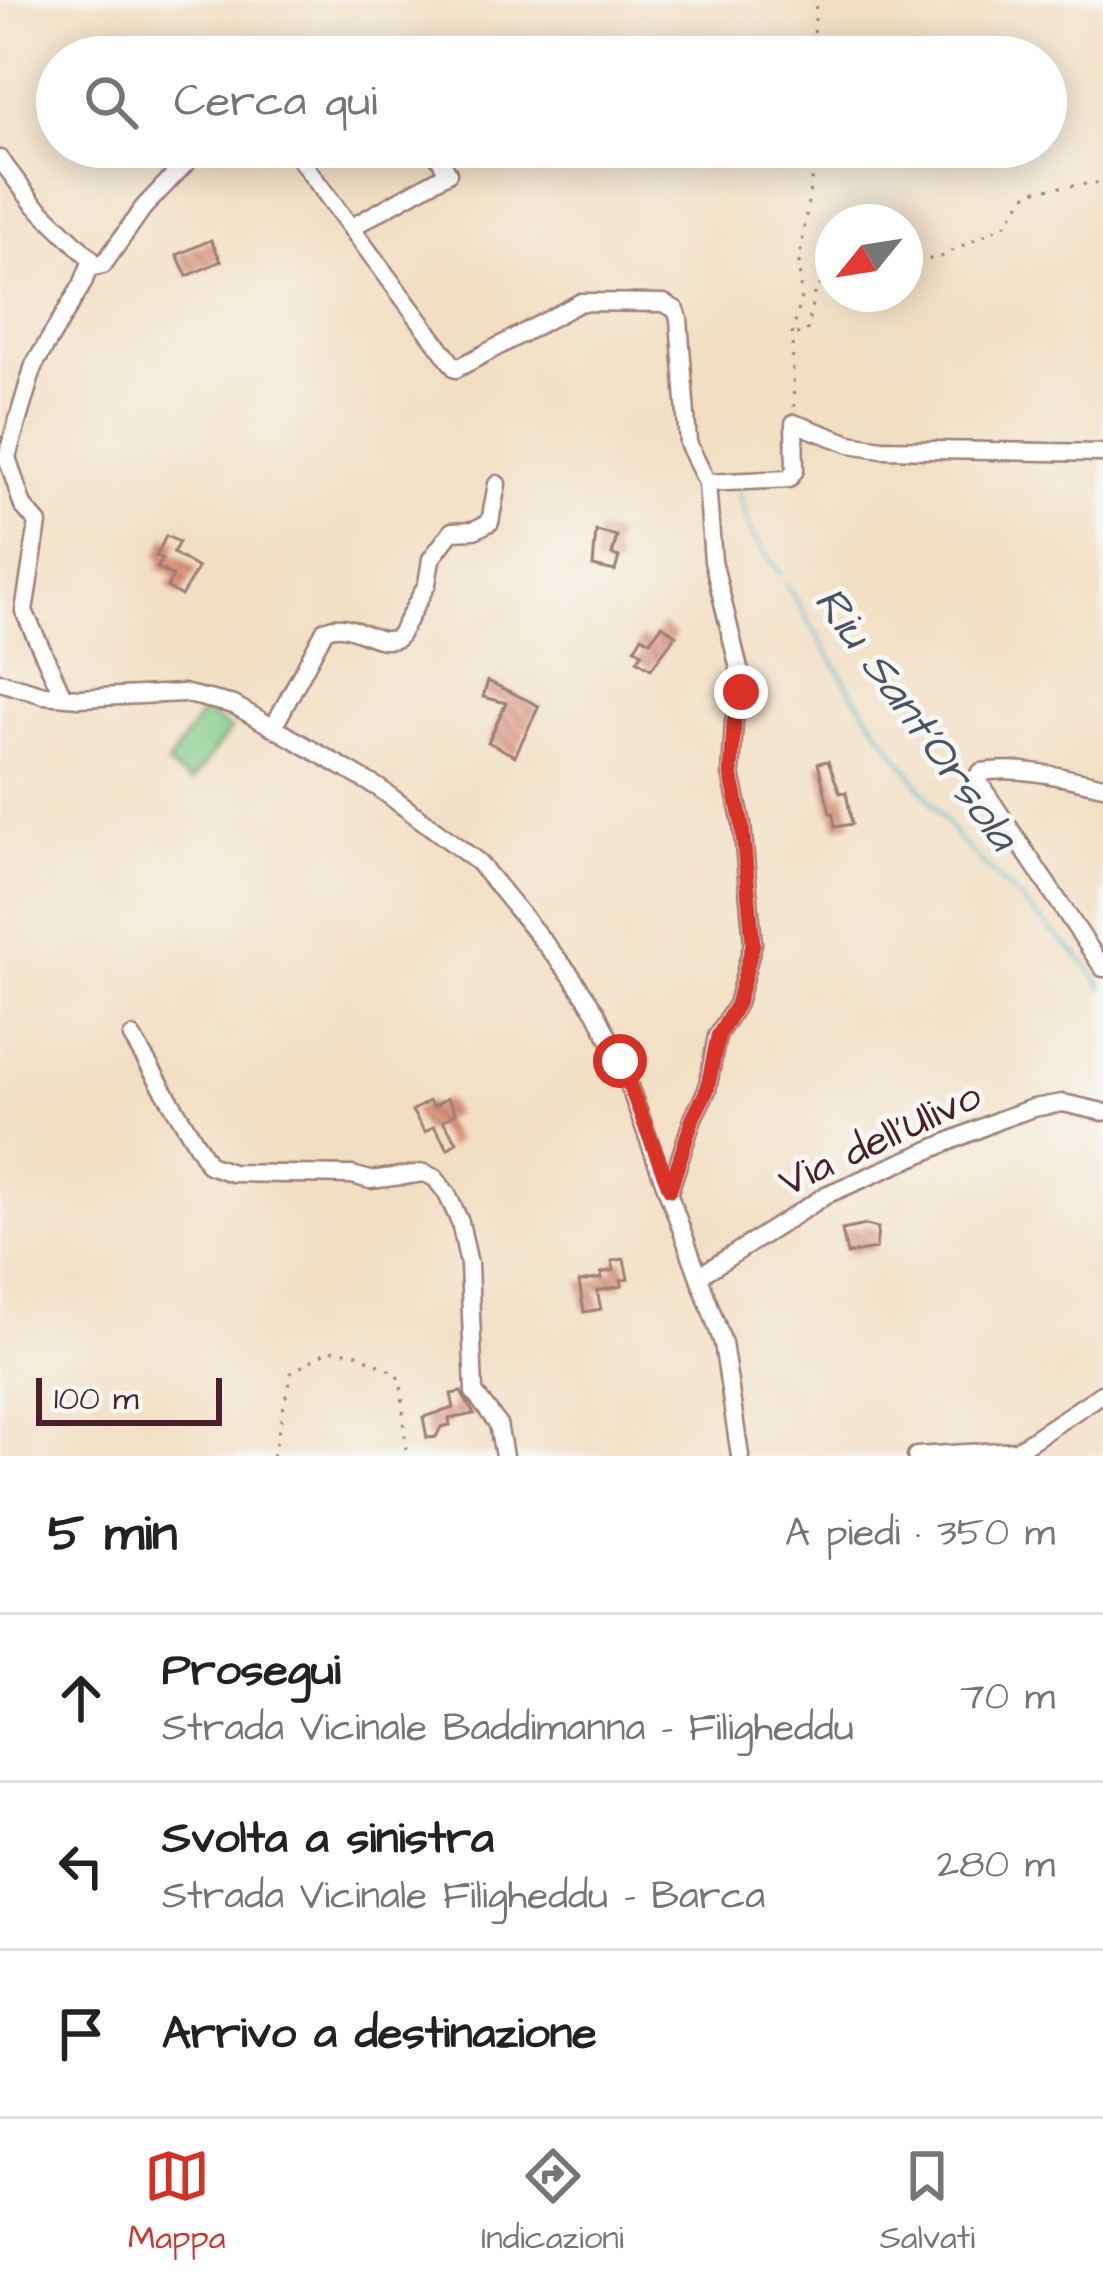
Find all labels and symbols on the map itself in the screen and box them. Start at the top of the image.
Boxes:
north arrow [815,204,923,312]
water label: Riu Sant'Orsola [799,574,1034,865]
route end [714,665,768,719]
route start [593,1034,647,1088]
street label: Via dell'Ulivo [770,1068,991,1212]
scale bar [36,1372,222,1425]

